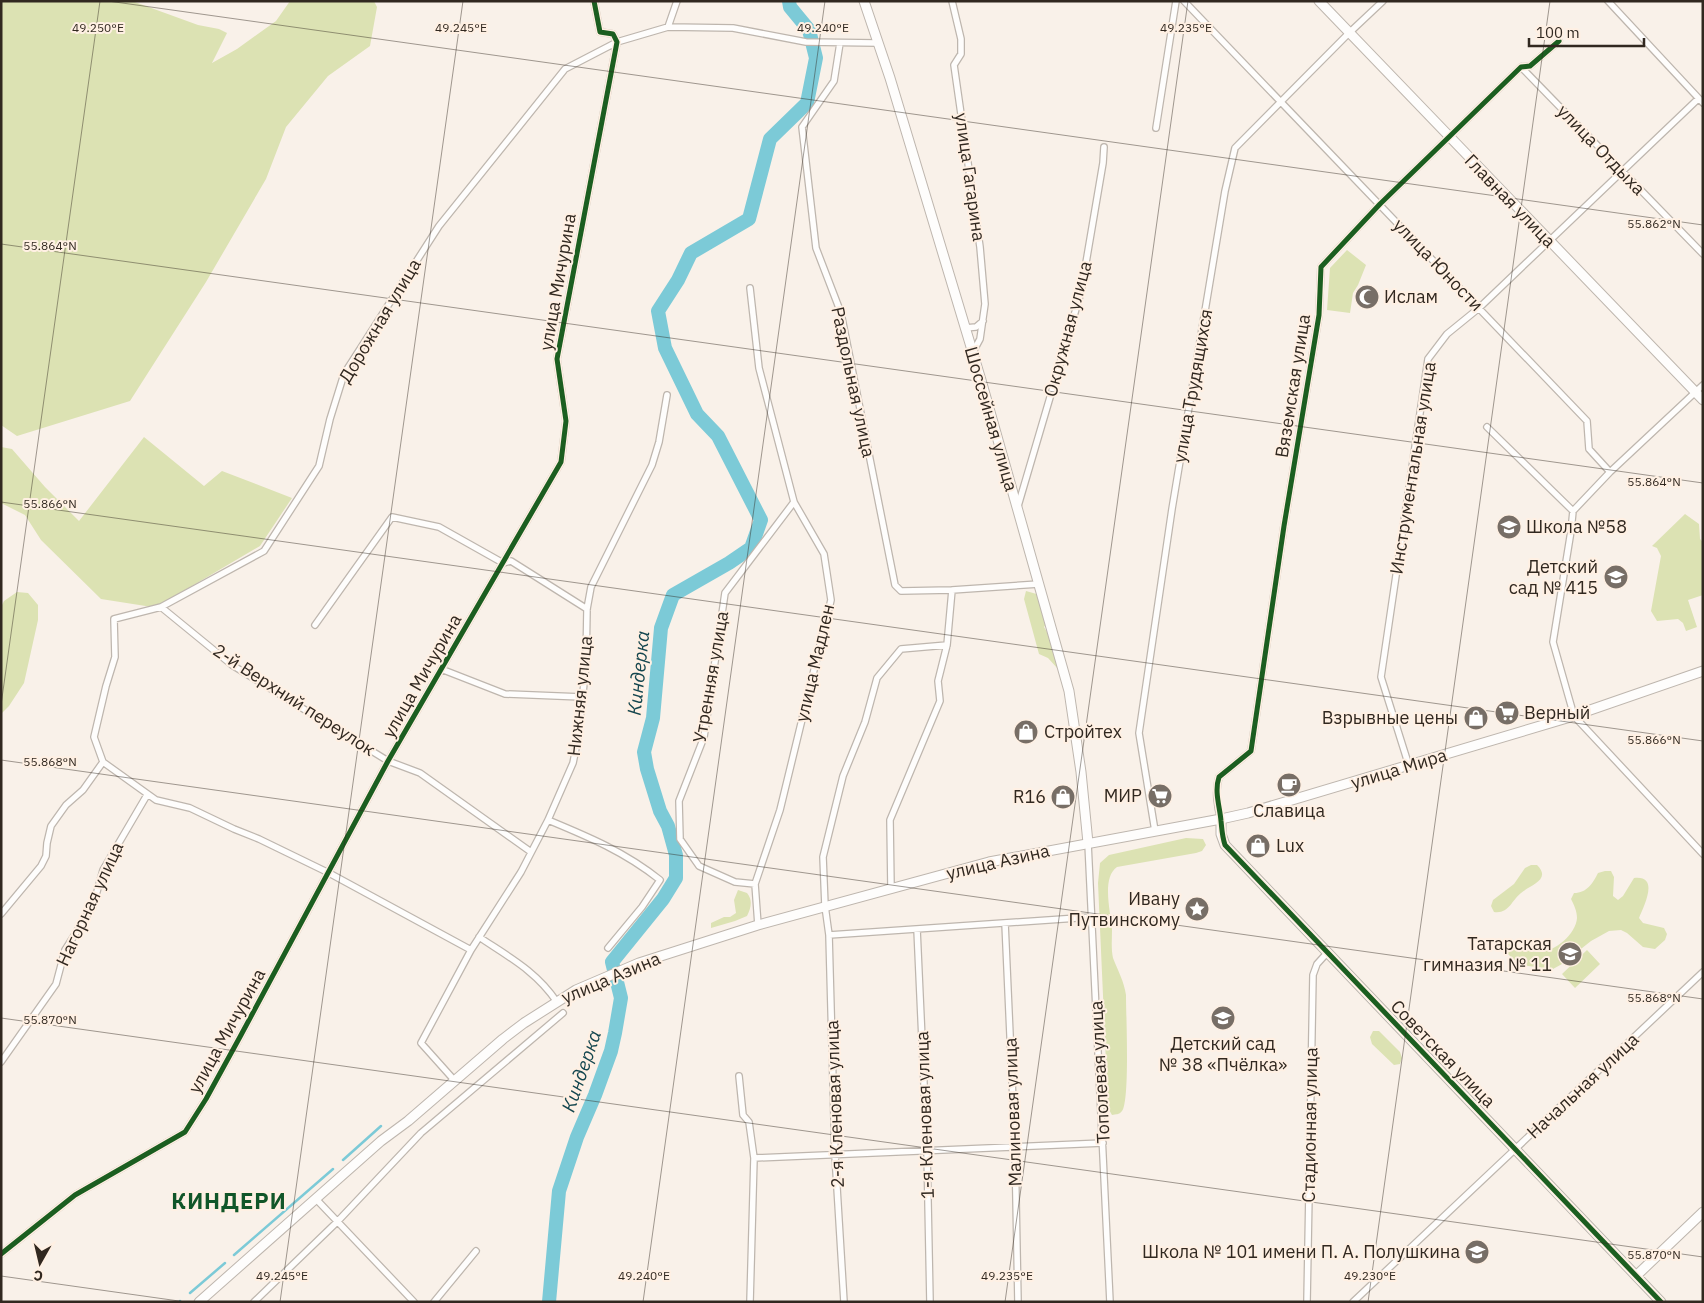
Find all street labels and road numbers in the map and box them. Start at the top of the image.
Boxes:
street label: улица Отдыха [1552,99,1651,200]
street label: улица Гагарина [950,111,991,243]
street label: Главная улица [1460,149,1561,253]
street label: улица Мичурина [534,211,581,352]
street label: улица Юности [1388,213,1488,316]
street label: Дорожная улица [333,254,426,387]
street label: Окружная улица [1038,258,1097,399]
street label: Раздольная улица [826,304,881,460]
street label: улица Трудящихся [1168,307,1217,465]
street label: Вяземская улица [1270,312,1315,459]
street label: Шоссейная улица [960,344,1023,494]
street label: Инструментальная улица [1384,360,1441,576]
street label: улица Мадлен [790,602,839,724]
street label: улица Мичурина [377,609,467,742]
street label: Утренняя улица [688,609,734,745]
street label: Нижняя улица [562,634,597,757]
street label: 2-й Верхний переулок [209,638,380,761]
street label: улица Мира [1348,743,1450,794]
street label: Нагорная улица [51,838,129,969]
street label: улица Азина [944,838,1052,885]
street label: улица Азина [558,946,664,1009]
street label: улица Мичурина [183,964,271,1097]
street label: Советская улица [1386,995,1501,1113]
street label: Тополевая улица [1084,1000,1115,1144]
street label: 2-я Кленовая улица [820,1019,849,1188]
street label: Начальная улица [1522,1027,1644,1144]
street label: 1-я Кленовая улица [910,1030,939,1199]
street label: Малиновая улица [998,1037,1027,1187]
street label: Стадионная улица [1297,1047,1322,1203]

